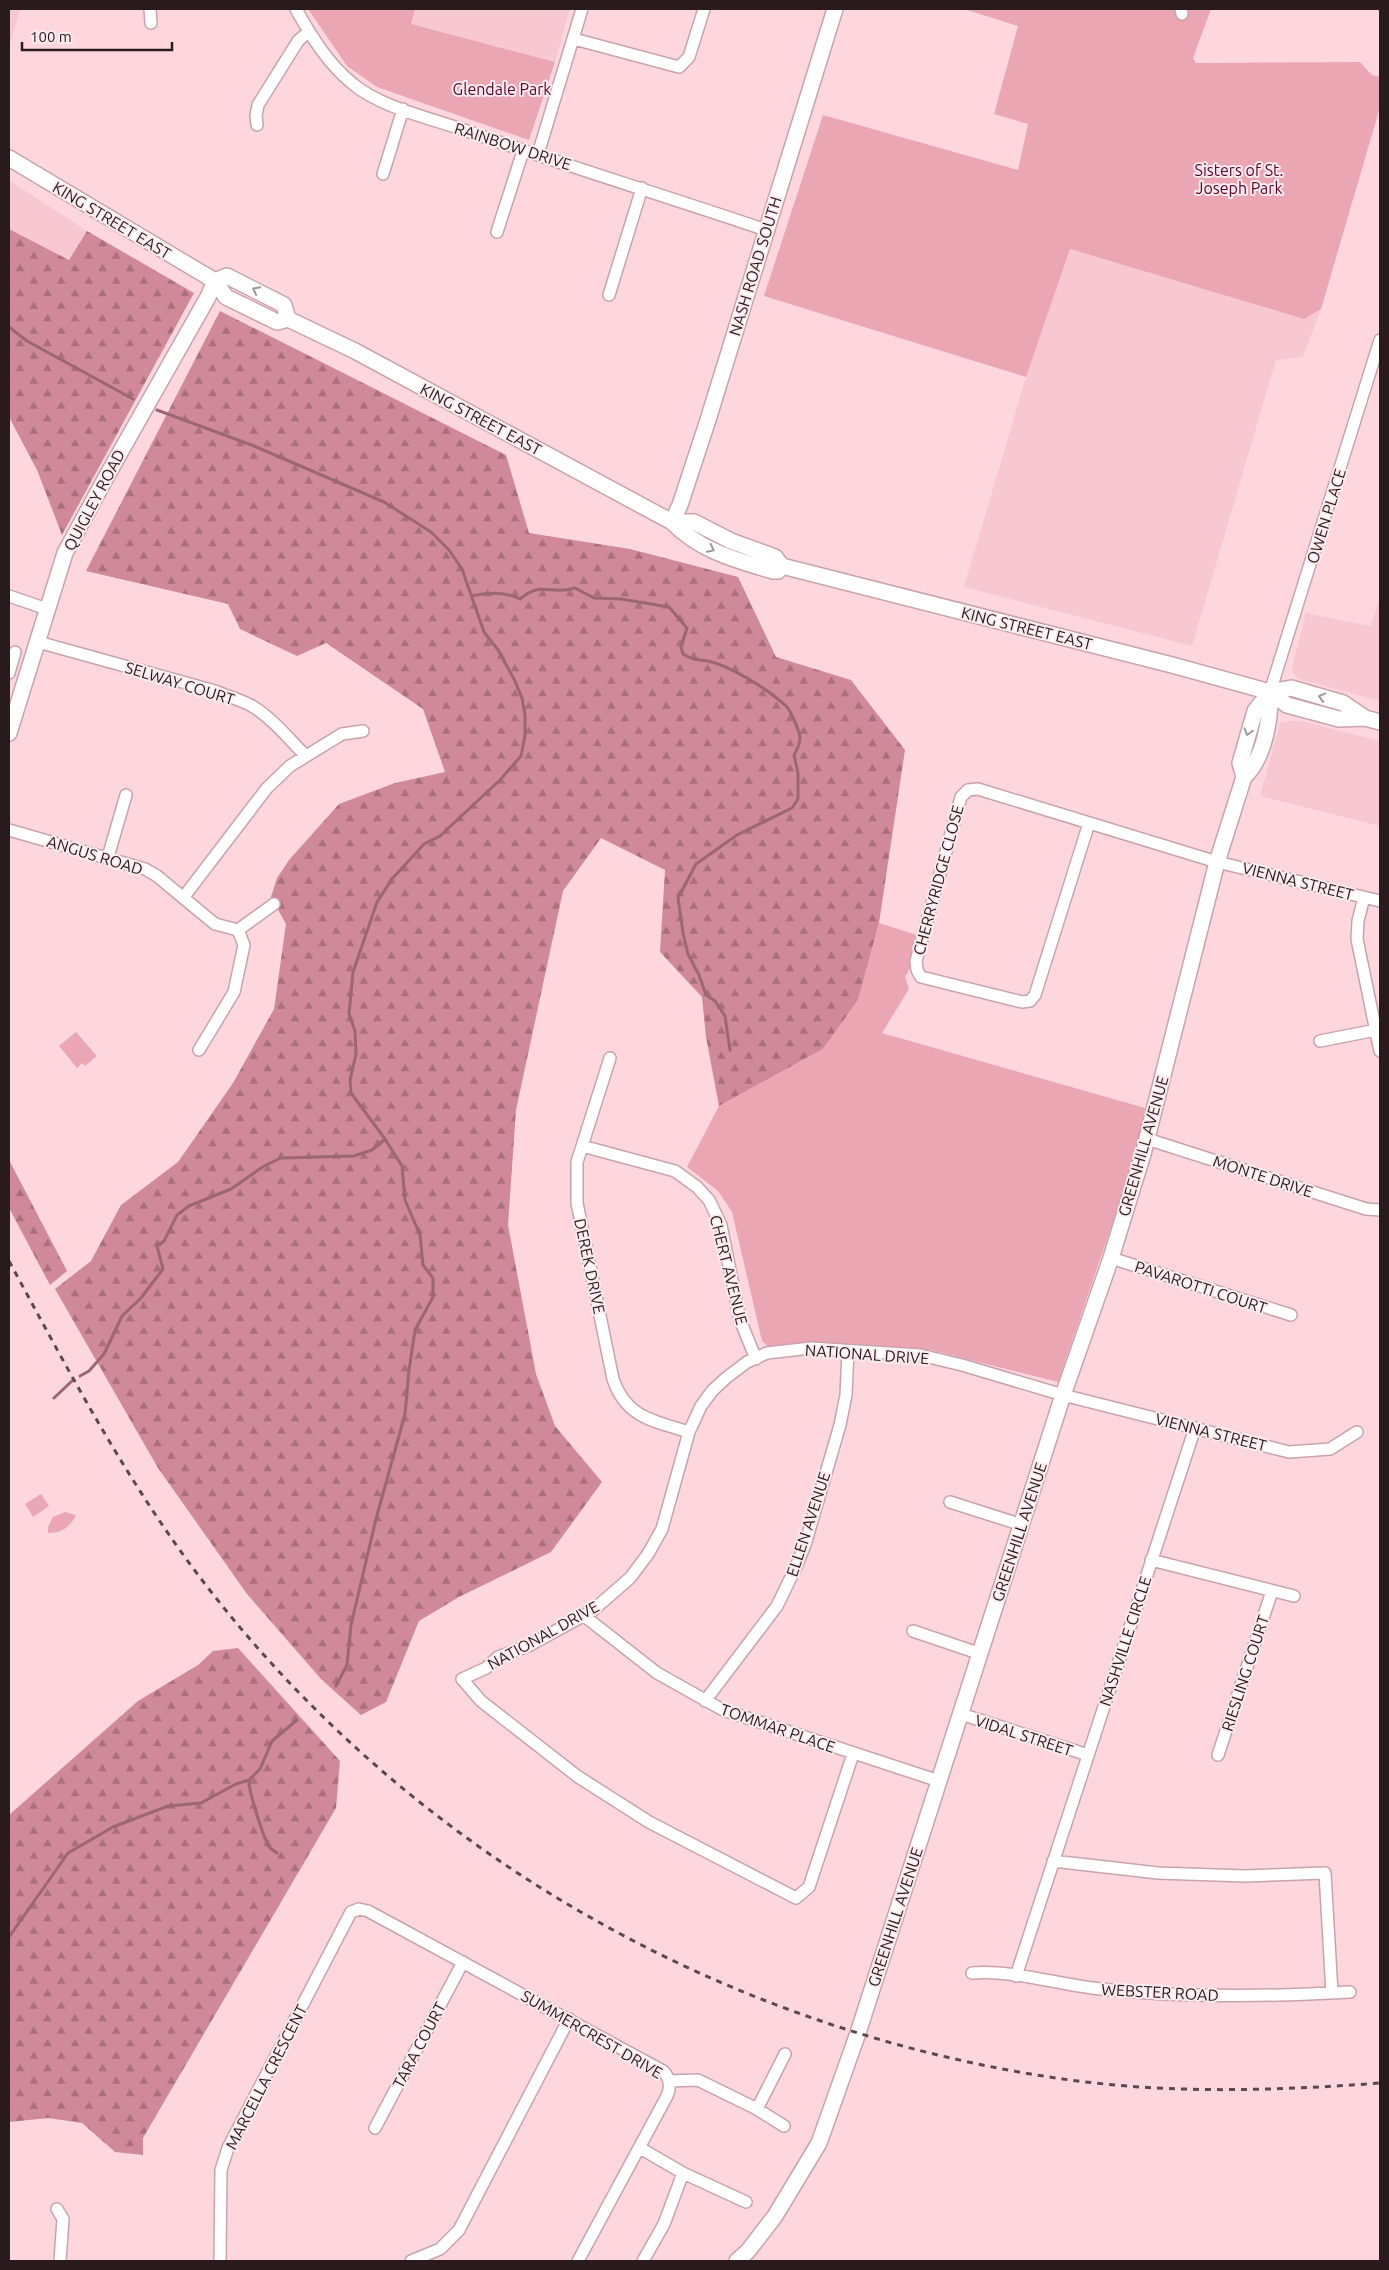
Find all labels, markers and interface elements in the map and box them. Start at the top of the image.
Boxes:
scale bar [22,20,172,52]
text: 100 m [30,28,72,45]
park label: Glendale Park [453,80,551,98]
street label: RAINBOW DRIVE [452,119,574,173]
park label: Sisters of St. Joseph Park [1195,161,1283,197]
street label: KING STREET EAST [50,178,174,262]
street label: NASH ROAD SOUTH [725,194,785,338]
one-way arrow [252,287,261,297]
street label: KING STREET EAST [417,380,545,459]
street label: QUIGLEY ROAD [60,446,128,554]
street label: OWEN PLACE [1303,466,1349,566]
one-way arrow [706,543,715,553]
street label: KING STREET EAST [960,603,1094,653]
street label: SELWAY COURT [123,658,237,708]
one-way arrow [1318,692,1327,702]
one-way arrow [1244,728,1254,736]
street label: CHERRYRIDGE CLOSE [909,803,967,957]
street label: ANGUS ROAD [45,832,145,878]
street label: VIENNA STREET [1240,858,1356,904]
street label: GREENHILL AVENUE [1114,1074,1172,1218]
street label: MONTE DRIVE [1211,1151,1315,1201]
street label: CHERT AVENUE [707,1213,751,1327]
street label: DEREK DRIVE [571,1217,609,1315]
street label: PAVAROTTI COURT [1133,1257,1270,1317]
street label: NATIONAL DRIVE [804,1341,930,1367]
street label: VIENNA STREET [1153,1409,1269,1455]
street label: GREENHILL AVENUE [988,1460,1050,1604]
street label: ELLEN AVENUE [783,1469,833,1579]
street label: NASHVILLE CIRCLE [1096,1574,1154,1708]
street label: NATIONAL DRIVE [484,1597,602,1673]
street label: RIESLING COURT [1218,1612,1272,1733]
street label: TOMMAR PLACE [718,1700,838,1756]
street label: VIDAL STREET [973,1711,1075,1759]
street label: GREENHILL AVENUE [864,1845,926,1989]
street label: WEBSTER ROAD [1101,1980,1219,2004]
street label: SUMMERCREST DRIVE [518,1986,666,2082]
street label: TARA COURT [389,1999,449,2091]
street label: MARCELLA CRESCENT [222,2002,310,2152]

